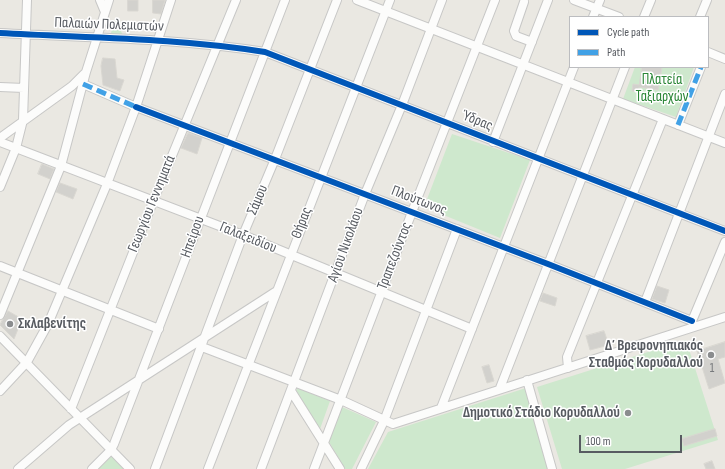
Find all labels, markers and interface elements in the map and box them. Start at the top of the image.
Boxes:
street label: Παλαιών Πολεμιστών [54,14,164,36]
legend [569,16,709,68]
text: Cycle path [607,25,649,40]
text: Path [607,45,625,60]
park label: Πλατεία Ταξιαρχών [636,71,688,106]
street label: Ύδρας [459,107,495,135]
street label: Γεωργίου Γεννηματά [124,153,180,255]
street label: Σάμου [244,182,272,218]
street label: Πλούτωνος [389,182,449,220]
street label: Θήρας [288,205,316,241]
street label: Αγίου Νικολάου [324,205,368,285]
street label: Ηπείρου [177,214,209,260]
street label: Γαλαξειδίου [217,218,279,258]
street label: Τραπεζούντος [374,220,416,292]
place label: Σκλαβενίτης [18,315,86,333]
marker: Σκλαβενίτης [5,319,15,329]
place label: Δ΄ Βρεφονηπιακός Σταθμός Κορυδαλλού [589,337,703,372]
marker: Δ΄ Βρεφονηπιακός Σταθμός Κορυδαλλού [706,350,716,360]
house number: 1 [710,361,714,377]
place label: Δημοτικό Στάδιο Κορυδαλλού [463,404,620,422]
marker: Δημοτικό Στάδιο Κορυδαλλού [623,408,633,418]
scale bar [581,427,684,453]
text: 100 m [586,434,611,449]

